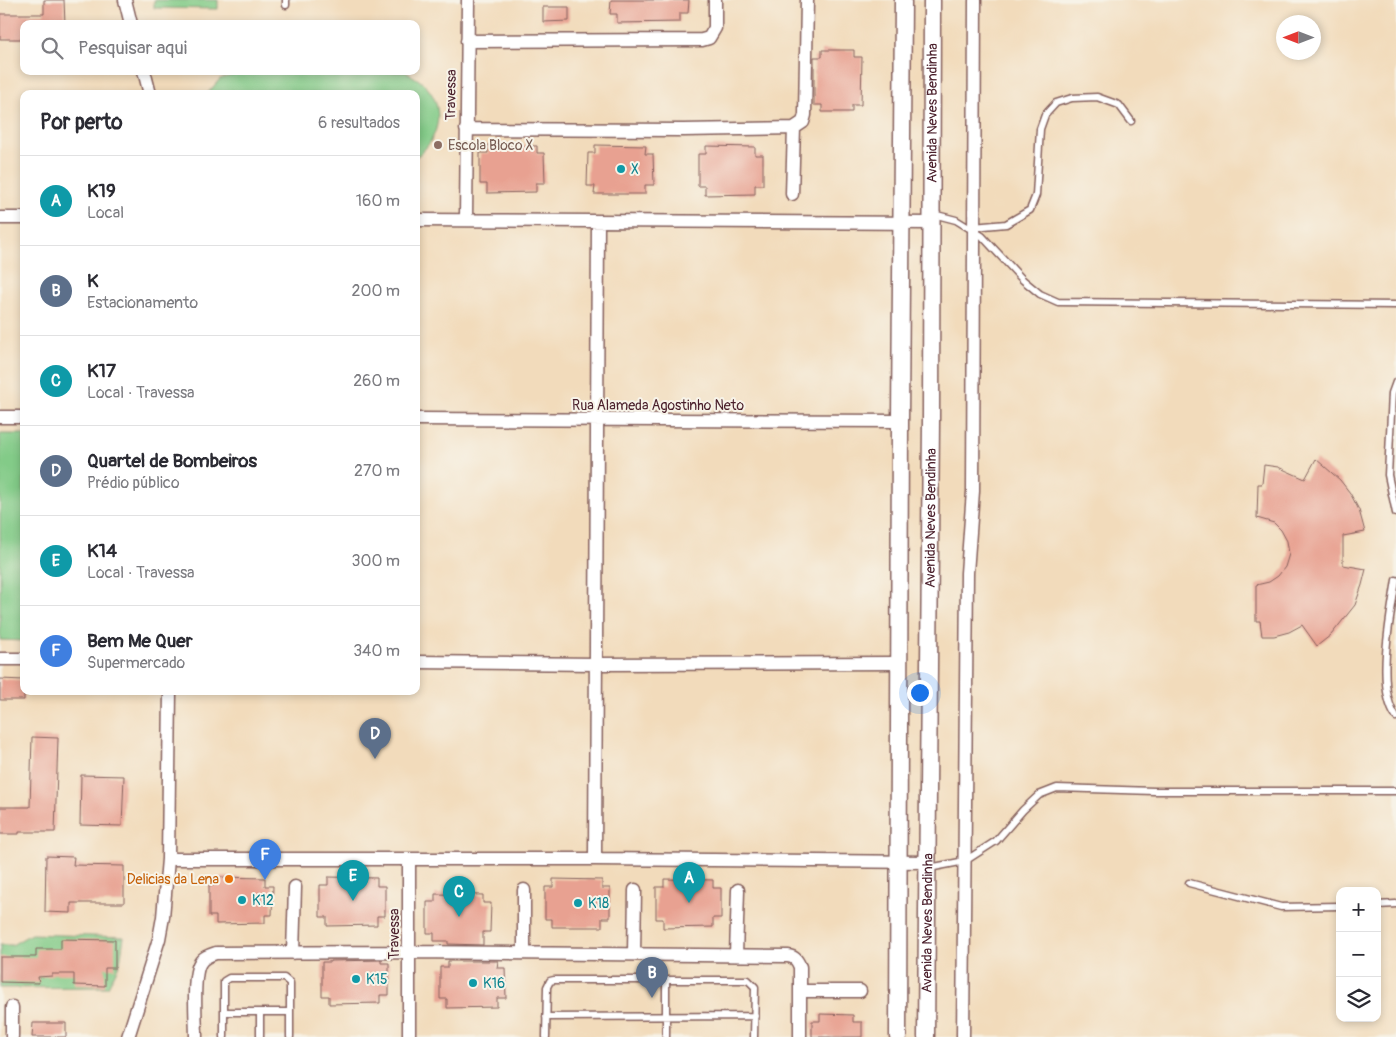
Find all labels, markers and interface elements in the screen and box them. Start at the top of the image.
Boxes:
north arrow [1276,15,1321,60]
search box [20,20,420,75]
icon: search [38,34,66,62]
text: Pesquisar aqui [78,36,187,60]
street label: Avenida Neves Bendinha [923,43,940,183]
street label: Travessa [442,69,460,121]
text: Por perto [40,109,122,136]
text: 6 resultados [318,113,400,133]
place label: Escola Bloco X [448,137,533,154]
marker: Escola Bloco X [432,139,444,151]
place label: X [631,161,639,178]
marker: X [615,163,627,175]
text: K19 [87,179,116,203]
text: A [51,191,61,211]
text: 160 m [356,191,400,211]
text: Local [87,203,124,223]
text: K [87,269,98,293]
text: B [51,281,61,301]
text: 200 m [352,281,400,301]
text: Estacionamento [87,293,198,313]
text: K17 [87,359,116,383]
text: C [51,371,61,391]
text: 260 m [353,371,400,391]
text: Local · Travessa [87,383,195,403]
street label: Rua Alameda Agostinho Neto [572,397,744,414]
street label: Avenida Neves Bendinha [921,448,939,588]
text: Quartel de Bombeiros [87,449,257,473]
text: D [51,461,61,481]
text: 270 m [354,461,400,481]
text: Prédio público [87,473,180,493]
text: K14 [87,539,117,563]
text: E [52,551,60,571]
text: 300 m [352,551,400,571]
text: Local · Travessa [87,563,195,583]
text: Bem Me Quer [87,629,192,653]
text: F [51,641,61,661]
text: 340 m [353,641,400,661]
text: Supermercado [87,653,185,673]
your location [907,680,933,706]
pin: D [359,718,391,759]
pin: F [249,839,281,880]
street label: Avenida Neves Bendinha [918,853,936,993]
pin: E [337,860,369,901]
pin: A [673,862,705,903]
place label: Delicias da Lena [127,871,219,888]
marker: Delicias da Lena [223,873,235,885]
pin: C [443,876,475,917]
map controls [1336,887,1381,1022]
button: + [1336,887,1381,932]
place label: K12 [252,892,274,909]
marker: K12 [236,894,248,906]
place label: K18 [588,895,609,912]
marker: K18 [572,897,584,909]
street label: Travessa [386,908,403,960]
button: − [1336,932,1381,977]
pin: B [636,957,668,998]
place label: K15 [366,971,388,988]
marker: K15 [350,973,362,985]
place label: K16 [483,975,505,992]
marker: K16 [467,977,479,989]
button: layers [1336,977,1381,1022]

